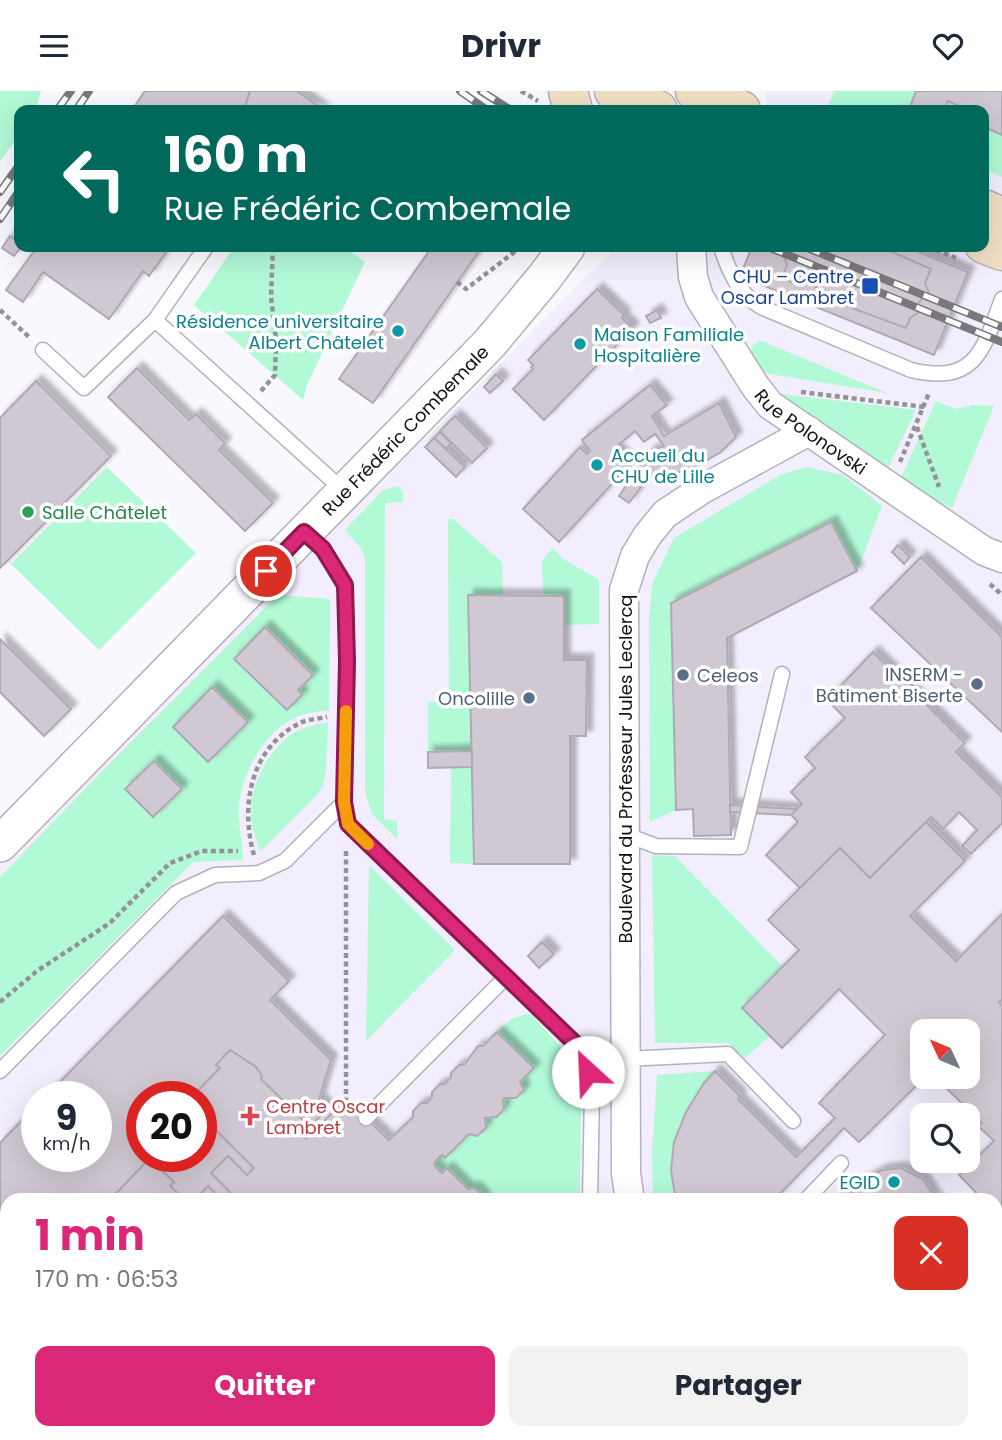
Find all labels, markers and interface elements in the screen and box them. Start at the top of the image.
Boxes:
text: Drivr [461,23,541,68]
icon: menu [35,27,73,65]
icon: heart [929,27,967,65]
text: 160 m [164,121,308,189]
icon: left [49,133,140,224]
text: Rue Frédéric Combemale [164,186,571,231]
place label: CHU – Centre Oscar Lambret [721,264,854,310]
marker: CHU – Centre Oscar Lambret [860,276,880,296]
place label: Résidence universitaire Albert Châtelet [176,309,384,355]
place label: Maison Familiale Hospitalière [594,322,744,368]
marker: Résidence universitaire Albert Châtelet [390,323,406,339]
marker: Maison Familiale Hospitalière [572,336,588,352]
street label: Rue Frédéric Combemale [316,339,494,521]
street label: Rue Polonovski [749,383,872,480]
place label: Accueil du CHU de Lille [611,443,715,489]
marker: Accueil du CHU de Lille [589,457,605,473]
place label: Salle Châtelet [42,500,167,525]
marker: Salle Châtelet [20,504,36,520]
pin [236,541,296,601]
icon: arrive [247,552,285,590]
street label: Boulevard du Professeur Jules Leclercq [613,595,638,943]
place label: INSERM - Bâtiment Biserte [816,662,963,708]
place label: Celeos [697,663,759,688]
marker: Celeos [675,667,691,683]
marker: INSERM - Bâtiment Biserte [969,676,985,692]
place label: Oncolille [438,686,515,711]
marker: Oncolille [521,690,537,706]
north arrow [910,1019,980,1089]
map controls [910,1019,980,1173]
position arrow [551,1035,625,1109]
speed limit sign: 20 [126,1081,217,1172]
text: 9 [56,1093,77,1142]
place label: Centre Oscar Lambret [266,1094,385,1140]
button: search [910,1103,980,1173]
marker: Centre Oscar Lambret [240,1106,260,1126]
text: km/h [43,1131,90,1156]
place label: EGID [840,1170,880,1195]
marker: EGID [886,1174,902,1190]
text: 1 min [35,1206,145,1265]
button: close [894,1216,968,1290]
text: 170 m · 06:53 [35,1263,178,1295]
button: Quitter [35,1346,495,1426]
button: Partager [509,1346,968,1426]

